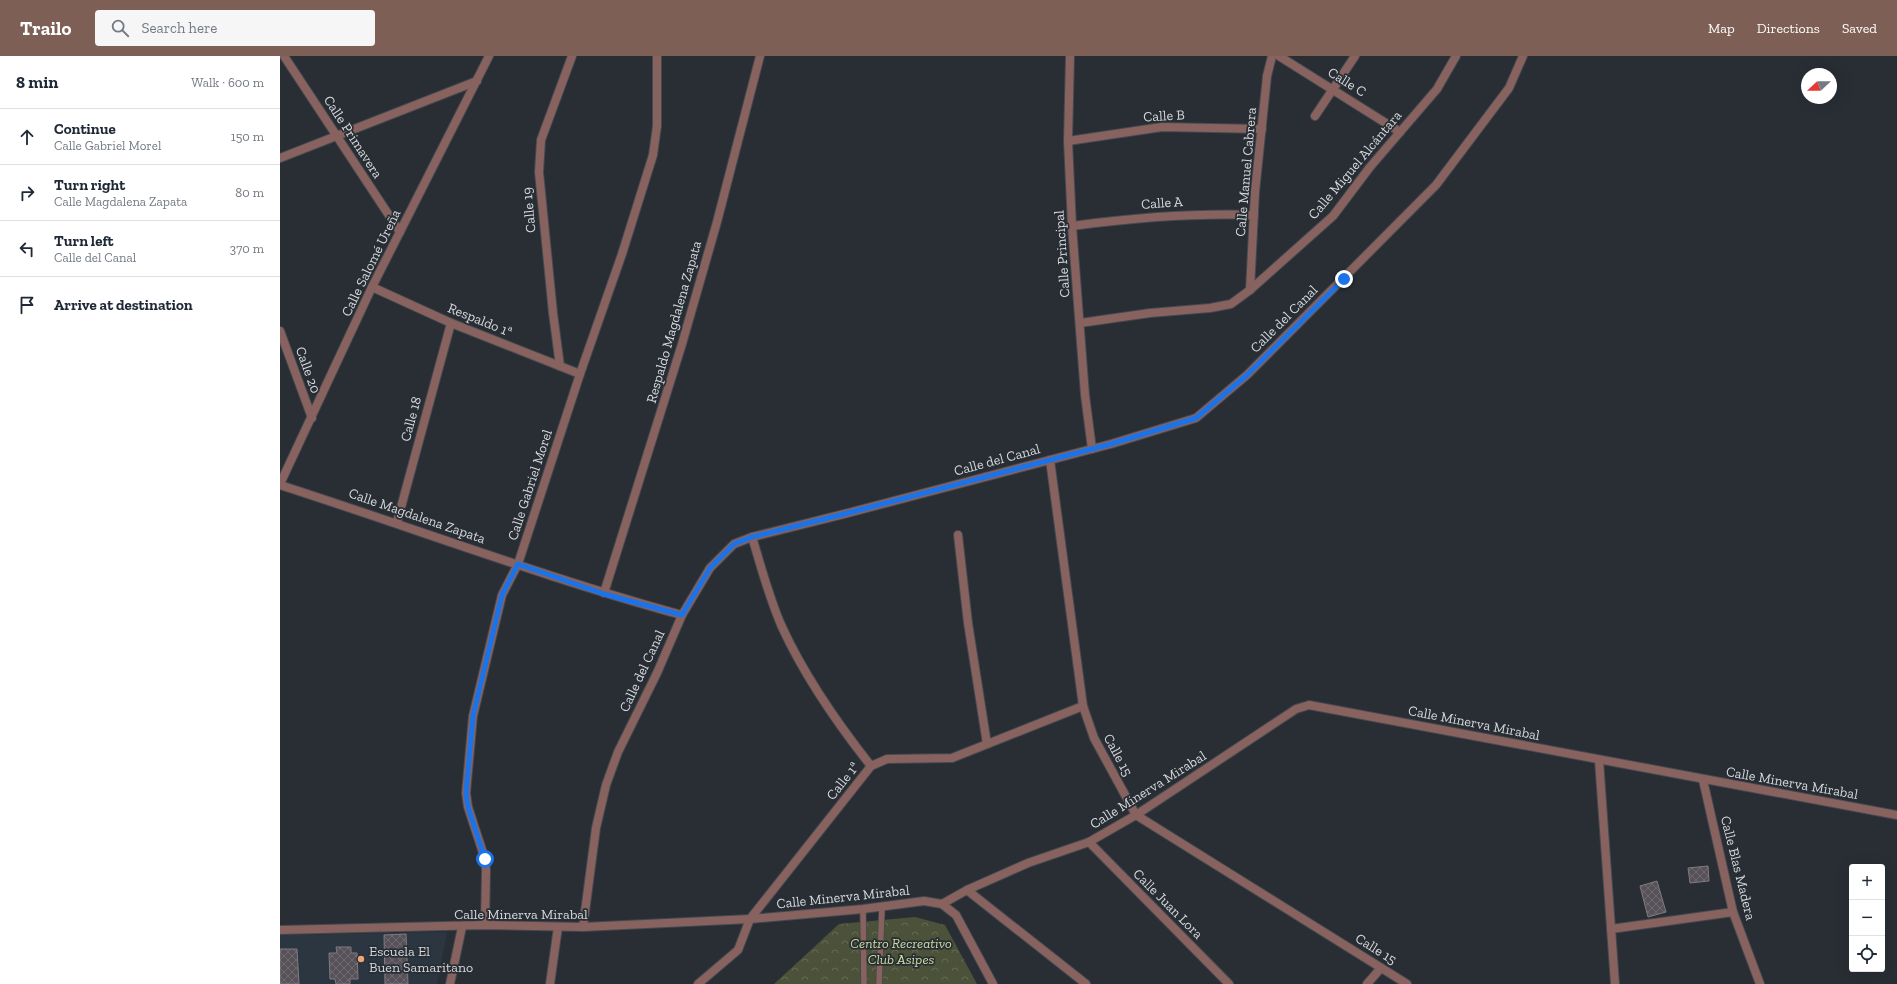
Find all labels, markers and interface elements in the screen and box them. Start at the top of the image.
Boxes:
search box [95,10,375,46]
text: Trailo [20,17,71,40]
icon: search [109,17,131,39]
text: Search here [141,19,217,37]
text: Map [1708,20,1735,37]
text: Directions [1757,20,1820,37]
text: Saved [1842,20,1877,37]
street label: Calle C [1325,64,1369,100]
north arrow [1801,68,1837,104]
text: 8 min [16,72,58,92]
text: Walk · 600 m [191,75,264,90]
street label: Calle Primavera [320,92,386,182]
street label: Calle B [1143,106,1185,126]
street label: Calle Manuel Cabrera [1232,106,1260,237]
street label: Calle Miguel Alcántara [1305,107,1406,223]
text: Continue [54,120,116,138]
icon: ahead [16,126,38,148]
text: 150 m [231,129,264,144]
text: Calle Gabriel Morel [54,138,161,153]
text: Turn right [54,176,125,194]
icon: right [16,182,38,204]
text: 80 m [235,185,264,200]
street label: Calle 19 [519,186,539,234]
street label: Calle A [1141,193,1184,213]
text: Calle Magdalena Zapata [54,194,187,209]
street label: Calle Salomé Ureña [338,207,404,319]
street label: Calle Principal [1050,210,1074,298]
text: Turn left [54,232,114,250]
icon: left [16,238,38,260]
street label: Respaldo Magdalena Zapata [643,239,705,405]
text: 370 m [230,241,264,256]
text: Calle del Canal [54,250,136,265]
route end [1335,270,1353,288]
street label: Calle del Canal [1247,282,1321,356]
icon: arrive [16,294,38,316]
text: Arrive at destination [54,296,193,314]
street label: Respaldo 1ª [445,299,515,341]
street label: Calle 20 [292,344,324,396]
street label: Calle 18 [397,395,425,443]
street label: Calle Gabriel Morel [504,427,556,543]
street label: Calle del Canal [952,440,1042,480]
street label: Calle Magdalena Zapata [346,485,488,547]
street label: Calle del Canal [616,627,669,715]
street label: Calle Minerva Mirabal [1407,702,1542,744]
street label: Calle 15 [1100,731,1136,779]
street label: Calle Minerva Mirabal [1087,747,1209,833]
street label: Calle 1ª [823,759,863,803]
street label: Calle Minerva Mirabal [1725,763,1860,803]
street label: Calle Blas Madera [1717,814,1759,922]
route start [476,850,494,868]
map controls [1849,864,1885,972]
button: + [1849,864,1885,900]
street label: Calle Juan Lora [1129,865,1207,943]
street label: Calle Minerva Mirabal [776,882,911,912]
button: − [1849,900,1885,936]
street label: Calle Minerva Mirabal [454,906,588,923]
street label: Calle 15 [1352,930,1400,968]
park label: Centro Recreativo Club Asipes [850,935,952,968]
button: locate [1849,936,1885,972]
place label: Escuela El Buen Samaritano [369,943,473,976]
marker: Escuela El Buen Samaritano [356,954,366,964]

